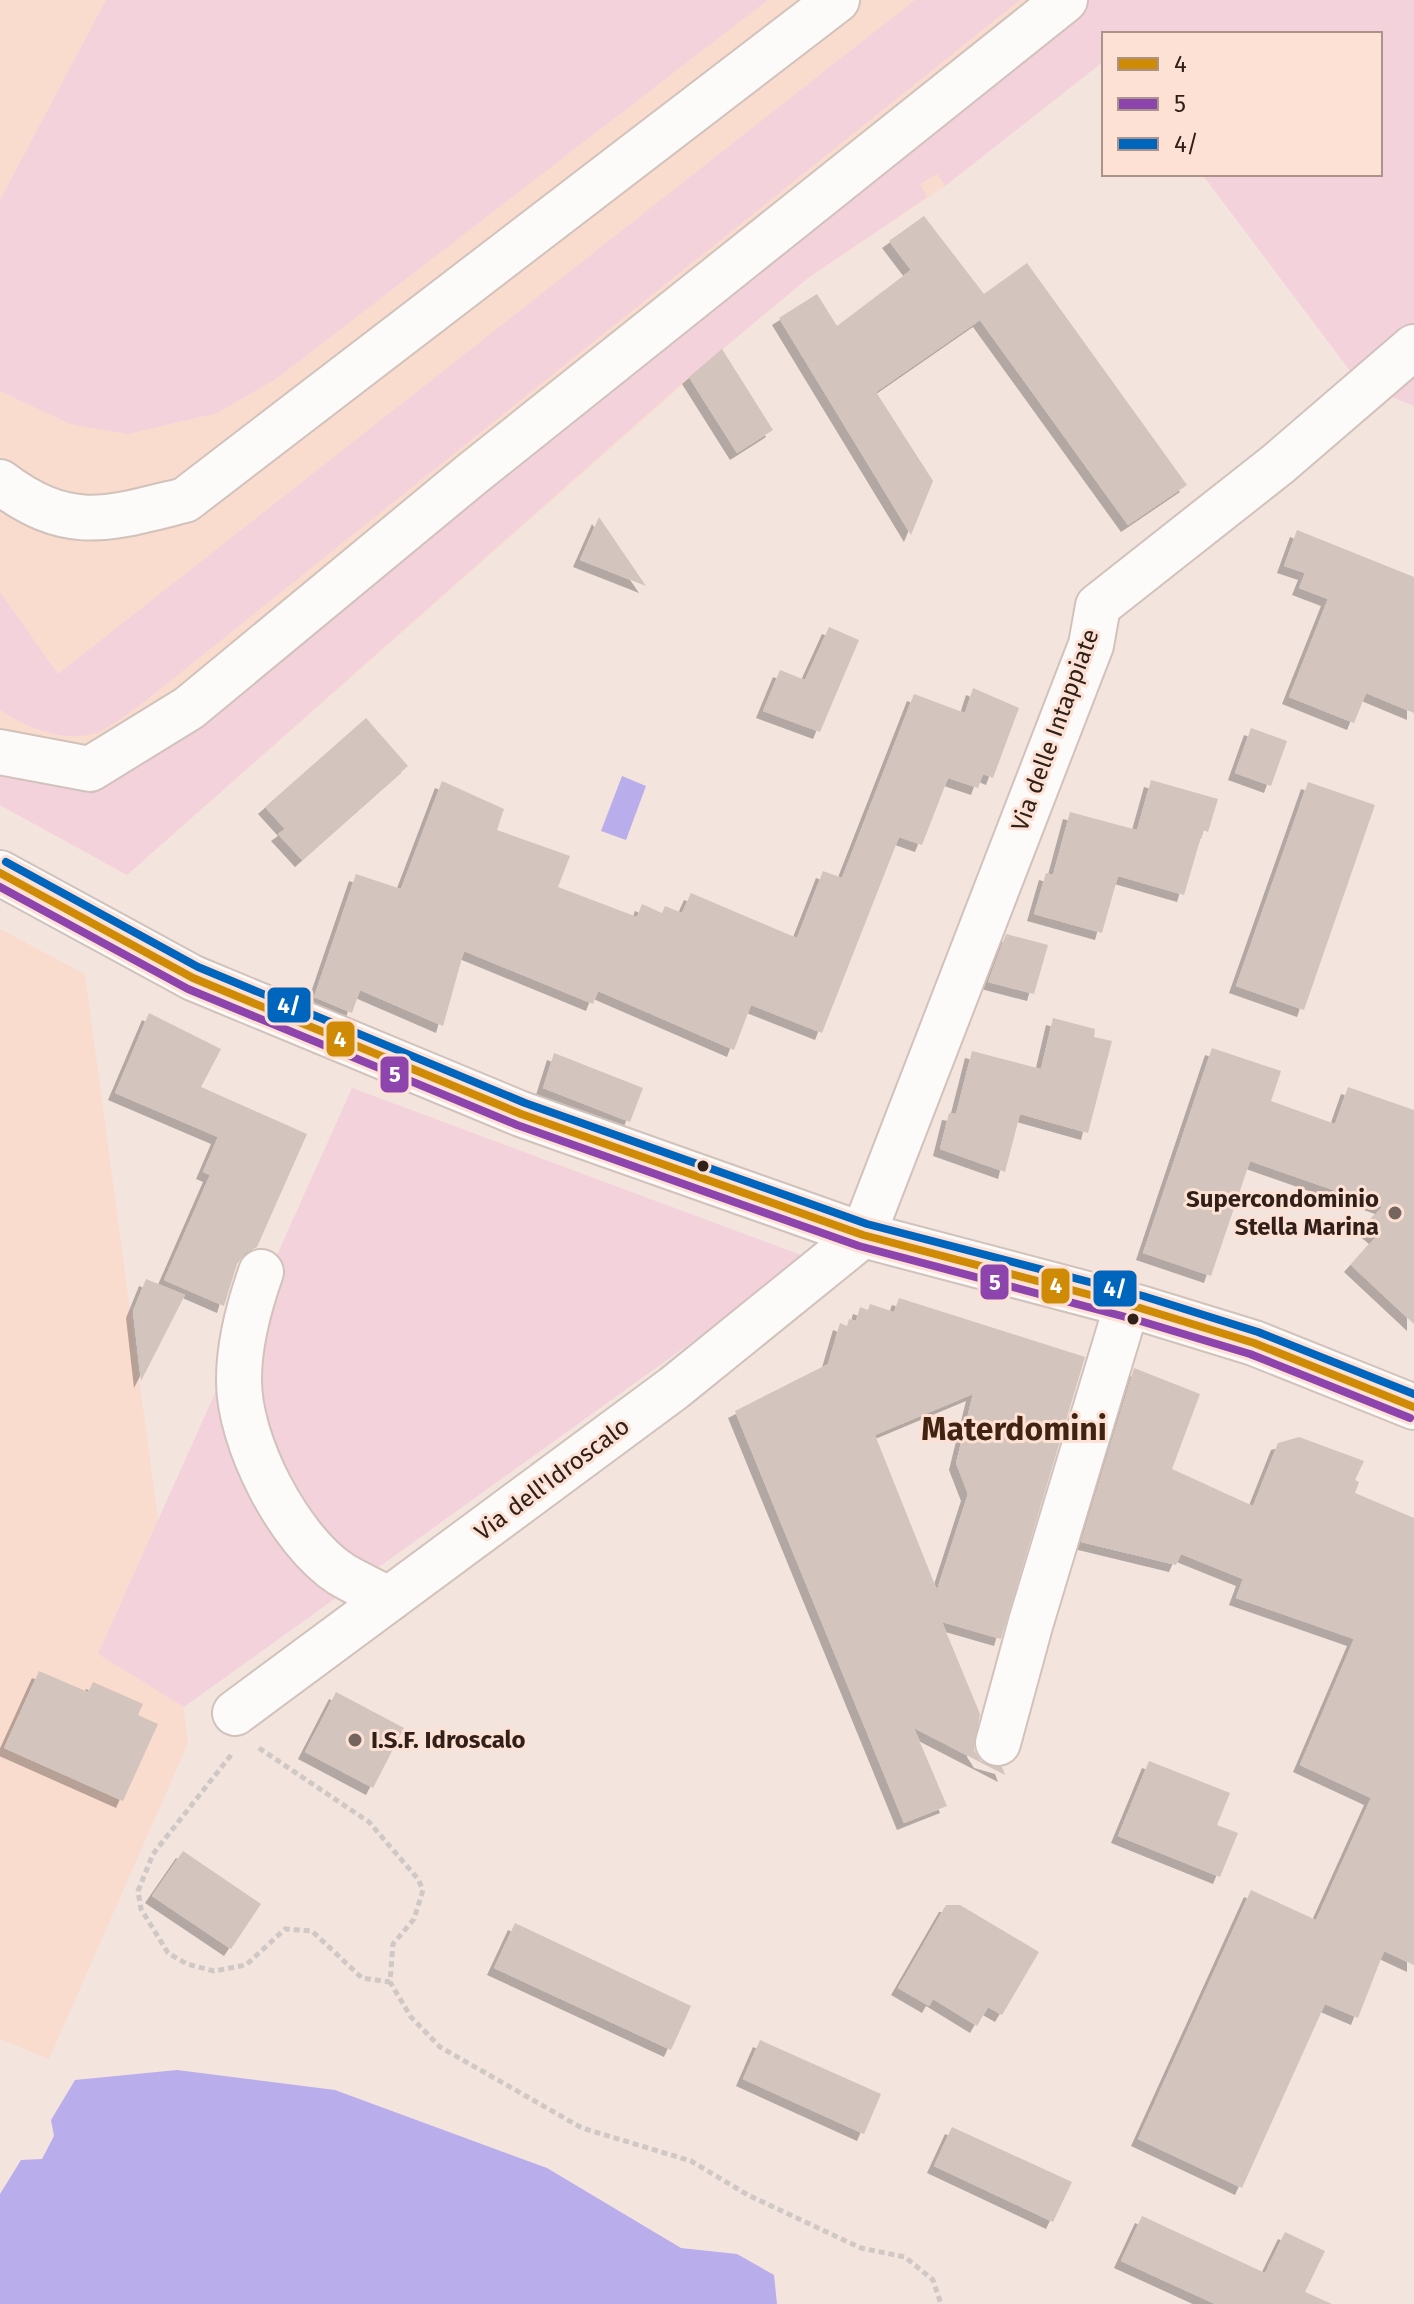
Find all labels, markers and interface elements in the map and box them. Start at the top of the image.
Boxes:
legend [1102,32,1382,176]
text: 4 [1174,50,1187,78]
text: 5 [1174,90,1186,118]
text: 4/ [1174,130,1199,158]
street label: Via delle Intappiate [1005,625,1105,835]
line badge: 4/ [266,986,312,1024]
text: 4/ [277,992,301,1019]
line badge: 4 [325,1020,356,1058]
text: 4 [334,1026,346,1053]
line badge: 5 [379,1055,410,1094]
text: 5 [389,1061,401,1088]
unlabelled marker [695,1158,711,1174]
place label: Supercondominio Stella Marina [1186,1185,1379,1241]
marker: Supercondominio Stella Marina [1386,1204,1404,1222]
line badge: 5 [979,1263,1010,1301]
line badge: 4 [1040,1267,1071,1305]
text: 5 [989,1269,1001,1296]
line badge: 4/ [1092,1269,1138,1308]
text: 4 [1050,1272,1062,1299]
text: 4/ [1103,1275,1127,1302]
unlabelled marker [1125,1311,1141,1327]
district label: Materdomini [921,1410,1107,1448]
street label: Via dell'Idroscalo [469,1412,635,1546]
place label: I.S.F. Idroscalo [371,1726,526,1754]
marker: I.S.F. Idroscalo [346,1731,364,1749]

